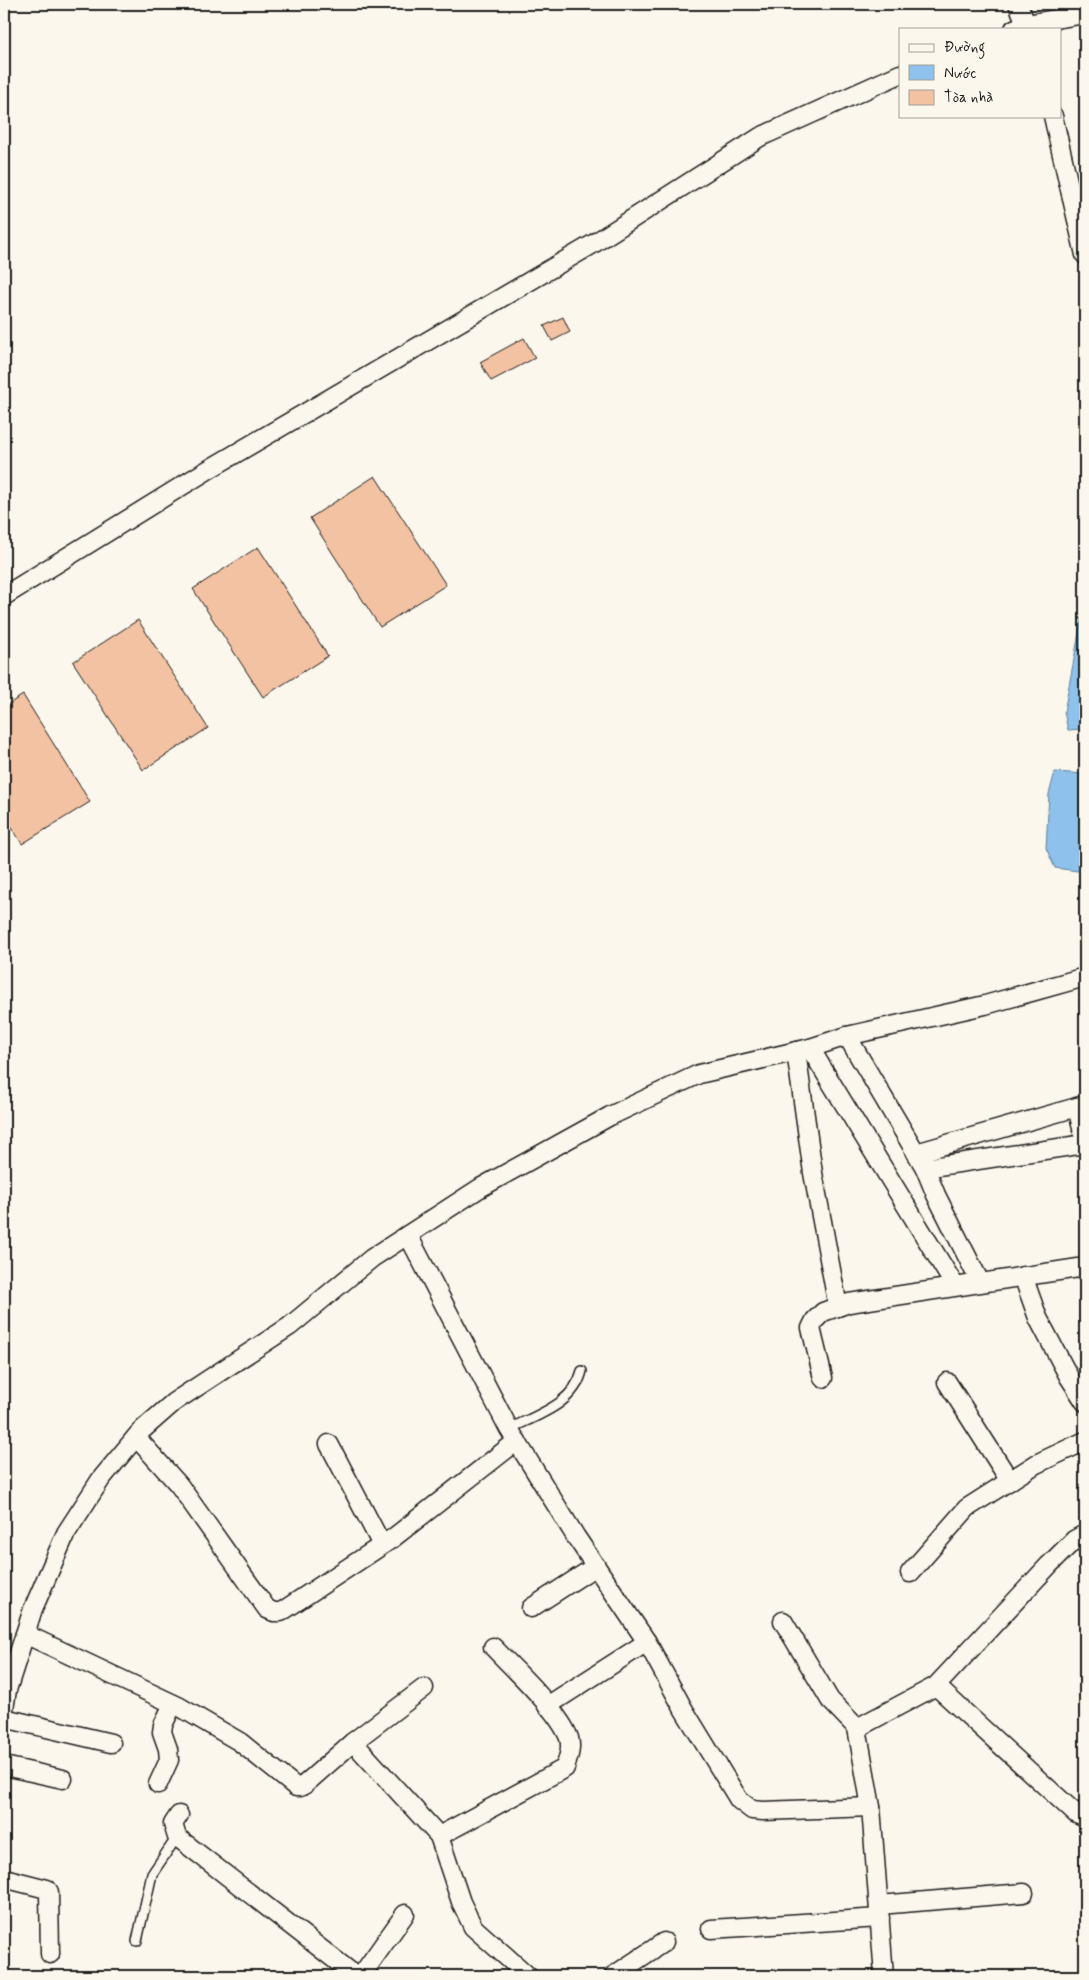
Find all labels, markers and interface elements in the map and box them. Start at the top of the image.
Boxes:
legend [899,28,1062,118]
text: Đường [944,38,985,59]
text: Nước [944,64,976,84]
text: Tòa nhà [944,88,993,108]

